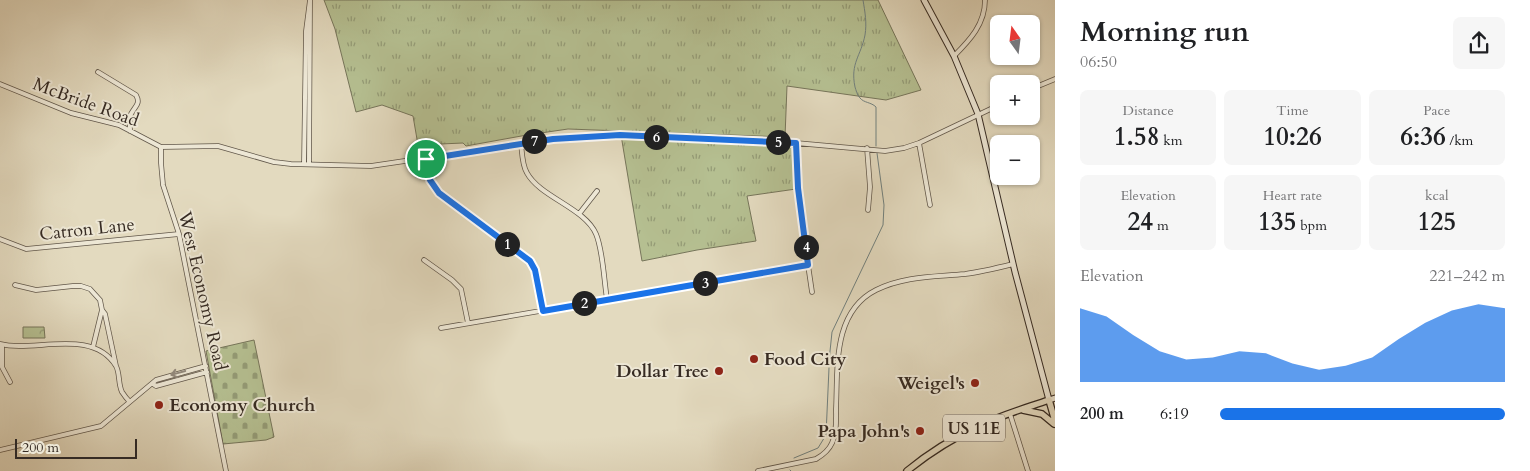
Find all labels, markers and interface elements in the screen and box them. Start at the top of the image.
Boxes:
text: Morning run [1080,13,1249,51]
north arrow [990,15,1040,65]
map controls [990,15,1040,185]
button: share [1453,17,1505,69]
text: 06:50 [1080,51,1117,73]
street label: McBride Road [29,72,143,133]
button: + [990,75,1040,125]
text: Distance [1123,101,1174,120]
text: Time [1276,101,1309,120]
text: Pace [1423,101,1450,120]
text: 1.58 [1114,120,1159,154]
text: 10:26 [1263,120,1322,154]
text: 6:36 [1400,120,1446,154]
pin: 6 [644,124,668,150]
pin: 7 [522,128,546,154]
text: 6 [653,128,660,147]
pin: 5 [766,130,790,154]
text: km [1159,131,1183,150]
text: /km [1446,131,1473,150]
text: 7 [531,132,538,151]
text: 5 [775,133,782,152]
button: − [990,135,1040,185]
pin [405,138,447,180]
icon: arrive [412,145,440,173]
text: Elevation [1120,186,1176,205]
text: Heart rate [1263,186,1322,205]
text: kcal [1425,186,1449,205]
text: 24 [1128,205,1153,239]
text: 135 [1258,205,1296,239]
text: 125 [1418,205,1456,239]
street label: West Economy Road [172,208,233,374]
street label: Catron Lane [38,212,136,247]
text: m [1153,216,1169,235]
text: bpm [1296,216,1327,235]
pin: 1 [494,232,520,256]
pin: 4 [794,234,818,260]
text: 1 [504,235,511,254]
text: 4 [803,238,810,257]
text: Elevation [1080,265,1144,287]
text: 221–242 m [1429,265,1505,287]
pin: 3 [692,270,718,296]
text: 3 [702,274,709,293]
pin: 2 [572,290,596,316]
text: 2 [581,294,588,313]
place label: Food City [764,347,847,372]
marker: Food City [748,353,760,365]
place label: Dollar Tree [616,359,709,384]
marker: Dollar Tree [713,365,725,377]
one-way arrow [171,369,187,378]
place label: Weigel's [896,371,965,396]
marker: Weigel's [969,377,981,389]
place label: Economy Church [169,393,315,418]
marker: Economy Church [153,399,165,411]
text: 200 m [1080,403,1124,425]
text: 6:19 [1160,403,1189,425]
road number: US 11E [943,414,1005,442]
place label: Papa John's [817,419,910,444]
marker: Papa John's [914,425,926,437]
scale bar [15,436,138,459]
text: 200 m [22,438,59,457]

